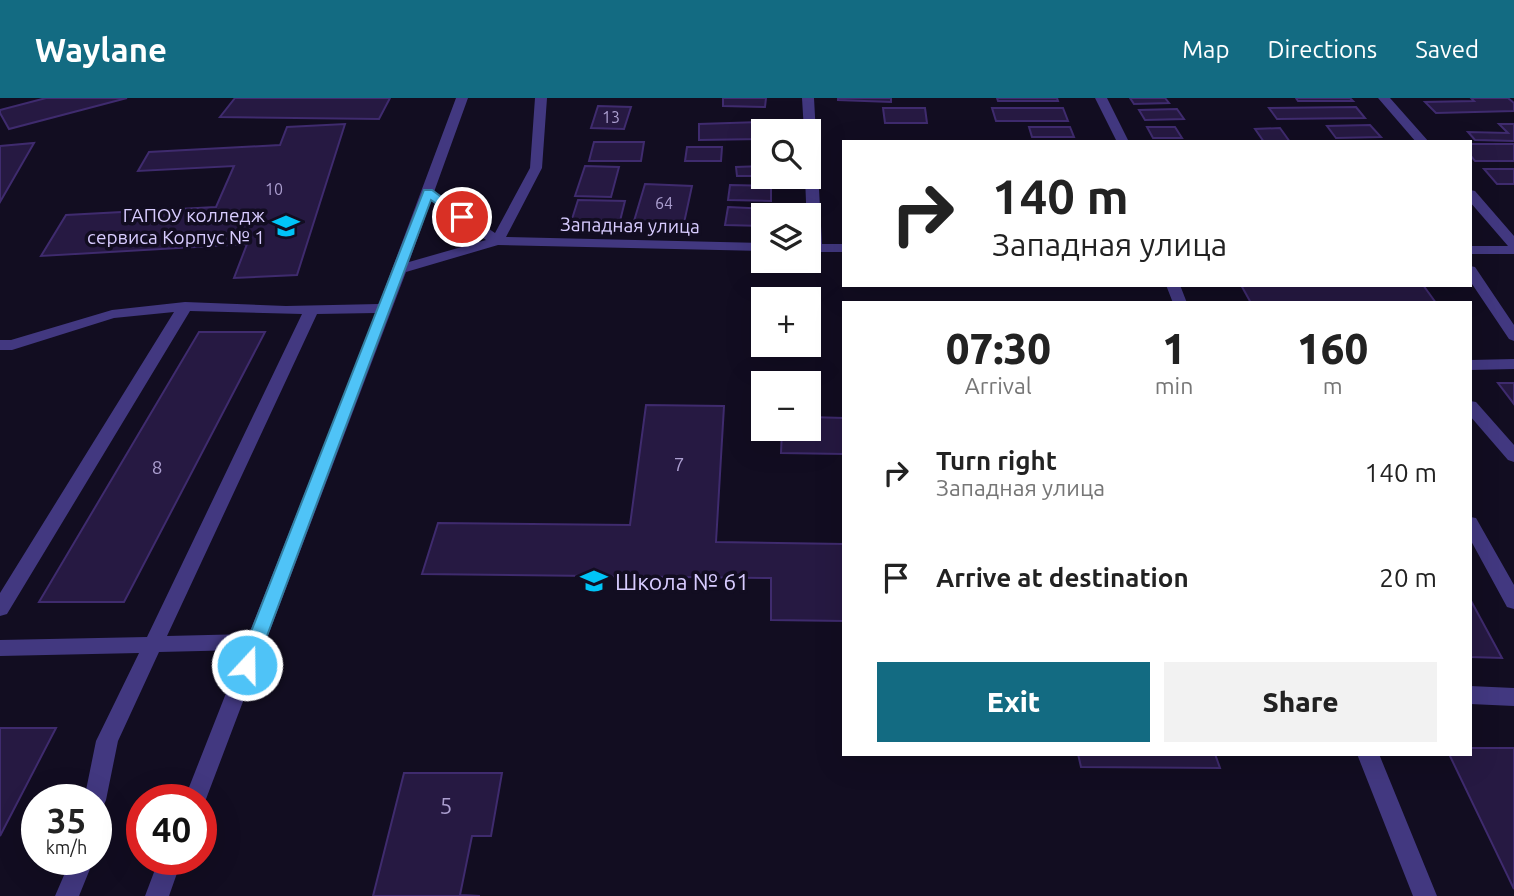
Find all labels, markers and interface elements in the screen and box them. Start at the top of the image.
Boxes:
text: Waylane [35,31,167,68]
text: Map [1182,36,1229,63]
text: Directions [1267,36,1377,63]
text: Saved [1415,36,1479,63]
house number: 13 [602,108,620,126]
map controls [751,119,821,441]
button: search [751,119,821,189]
icon: right [877,168,968,259]
text: 140 m [992,168,1129,223]
house number: 10 [265,180,283,198]
pin [432,187,492,247]
house number: 64 [655,194,673,212]
icon: arrive [443,198,481,236]
button: layers [751,203,821,273]
place label: ГАПОУ колледж сервиса Корпус № 1 [87,204,265,248]
school or university icon: ГАПОУ колледж сервиса Корпус № 1 [271,211,301,241]
street label: Западная улица [560,213,700,237]
text: Западная улица [992,226,1227,262]
button: + [751,287,821,357]
text: 07:30 [946,325,1051,372]
text: 1 [1162,325,1186,372]
text: 160 [1297,325,1368,372]
button: − [751,371,821,441]
text: Arrival [965,373,1032,398]
text: min [1155,373,1193,398]
text: m [1323,373,1343,398]
text: Turn right [936,446,1057,475]
house number: 7 [674,453,684,475]
icon: right [877,454,915,492]
house number: 8 [152,456,162,478]
text: 140 m [1365,458,1437,487]
text: Западная улица [936,475,1105,500]
icon: arrive [877,559,915,597]
text: Arrive at destination [936,563,1189,592]
text: 20 m [1379,563,1437,592]
school or university icon: Школа № 61 [579,566,609,596]
place label: Школа № 61 [615,569,749,594]
position arrow [210,628,284,702]
button: Exit [877,662,1150,742]
button: Share [1164,662,1437,742]
speed limit sign: 40 [126,784,217,875]
house number: 5 [440,793,452,818]
text: 35 [47,800,86,840]
text: km/h [46,837,87,857]

